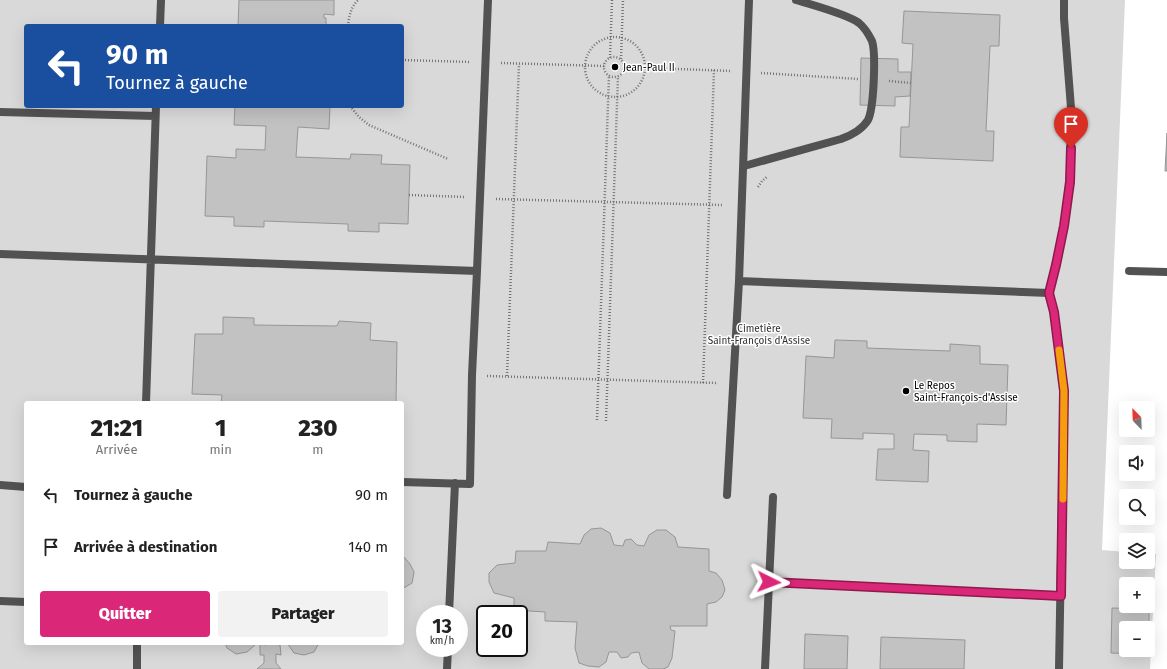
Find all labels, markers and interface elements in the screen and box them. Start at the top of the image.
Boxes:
text: 90 m [106,38,168,71]
icon: left [40,40,92,92]
marker: Jean-Paul II [610,62,620,72]
place label: Jean-Paul II [623,62,675,74]
text: Tournez à gauche [106,72,248,94]
pin [1054,107,1088,148]
icon: arrive [1060,113,1082,135]
park label: Cimetière Saint-François d'Assise [708,323,810,347]
place label: Le Repos Saint-François-d'Assise [914,380,1018,404]
marker: Le Repos Saint-François-d'Assise [901,386,911,396]
north arrow [1119,401,1155,437]
map controls [1119,401,1155,657]
text: 21:21 [90,414,143,442]
text: 1 [215,414,226,442]
text: 230 [298,414,338,442]
text: Arrivée [96,442,138,457]
text: min [209,442,232,457]
text: m [312,442,324,457]
button: sound [1119,445,1155,481]
icon: left [40,484,62,506]
text: Tournez à gauche [74,486,193,504]
text: 90 m [355,486,388,504]
button: search [1119,489,1155,525]
button: layers [1119,533,1155,569]
icon: arrive [40,536,62,558]
text: Arrivée à destination [74,538,217,556]
text: 140 m [348,538,388,556]
position arrow [748,561,790,603]
button: + [1119,577,1155,613]
button: Quitter [40,591,210,637]
button: Partager [218,591,388,637]
speed limit sign: 20 [476,605,528,657]
text: 13 [432,614,452,638]
button: − [1119,621,1155,657]
text: km/h [430,635,454,647]

